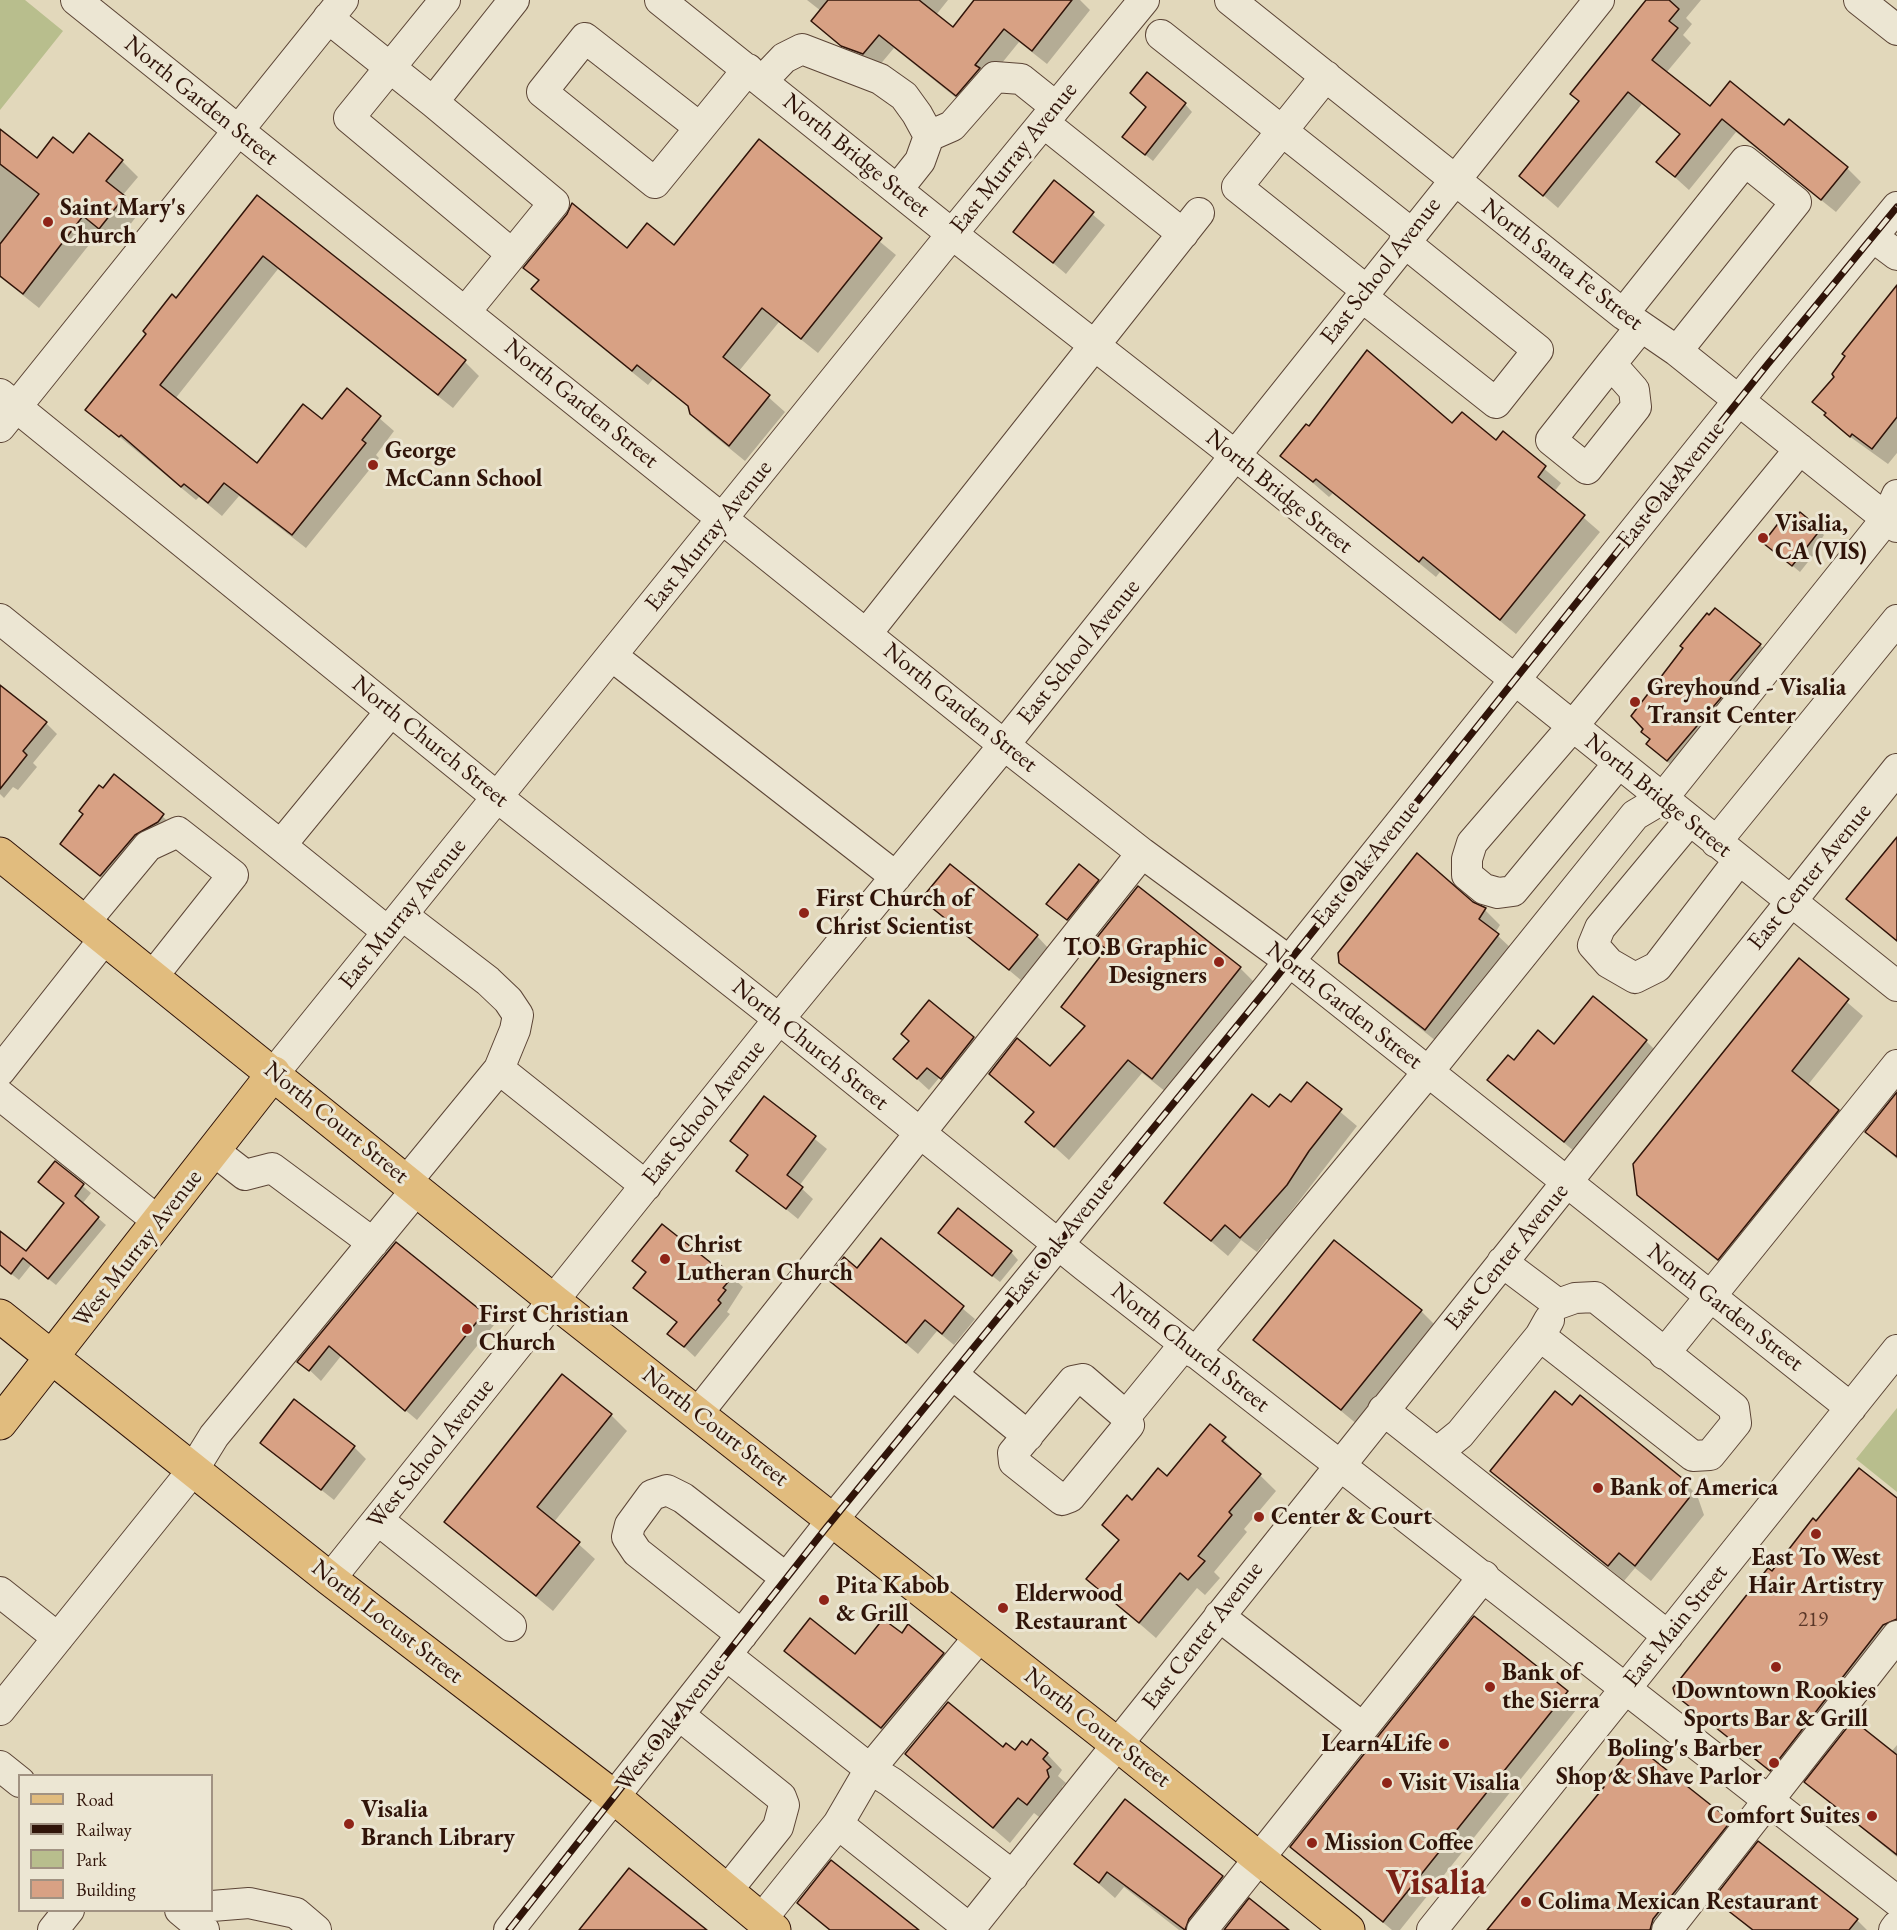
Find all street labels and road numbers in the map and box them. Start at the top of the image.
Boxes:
street label: North Garden Street [118,30,284,172]
street label: East Murray Avenue [944,76,1084,240]
street label: North Bridge Street [777,88,935,224]
street label: East School Avenue [1315,192,1447,350]
street label: North Santa Fe Street [1475,193,1649,337]
street label: North Garden Street [498,333,664,475]
street label: East Oak Avenue [1611,416,1731,554]
street label: North Bridge Street [1200,424,1358,560]
street label: East Murray Avenue [639,454,779,618]
street label: East School Avenue [1012,573,1146,731]
street label: North Garden Street [877,637,1043,779]
street label: North Church Street [346,670,514,814]
street label: North Bridge Street [1579,728,1737,864]
street label: East Oak Avenue [1306,795,1426,933]
street label: East Center Avenue [1742,798,1878,956]
street label: East Murray Avenue [333,832,473,996]
street label: North Garden Street [1260,936,1428,1076]
street label: North Church Street [726,973,894,1117]
street label: East School Avenue [637,1034,771,1192]
street label: North Court Street [258,1056,414,1190]
street label: West Murray Avenue [67,1164,209,1334]
street label: East Oak Avenue [1000,1172,1120,1310]
street label: East Center Avenue [1439,1178,1575,1336]
street label: North Garden Street [1641,1238,1809,1378]
street label: North Church Street [1105,1277,1275,1419]
street label: North Court Street [636,1361,794,1493]
street label: West School Avenue [362,1373,500,1535]
street label: North Locust Street [305,1554,469,1690]
street label: East Center Avenue [1136,1556,1270,1716]
street label: East Main Street [1618,1559,1734,1693]
street label: West Oak Avenue [610,1652,732,1798]
street label: North Court Street [1018,1662,1176,1794]

